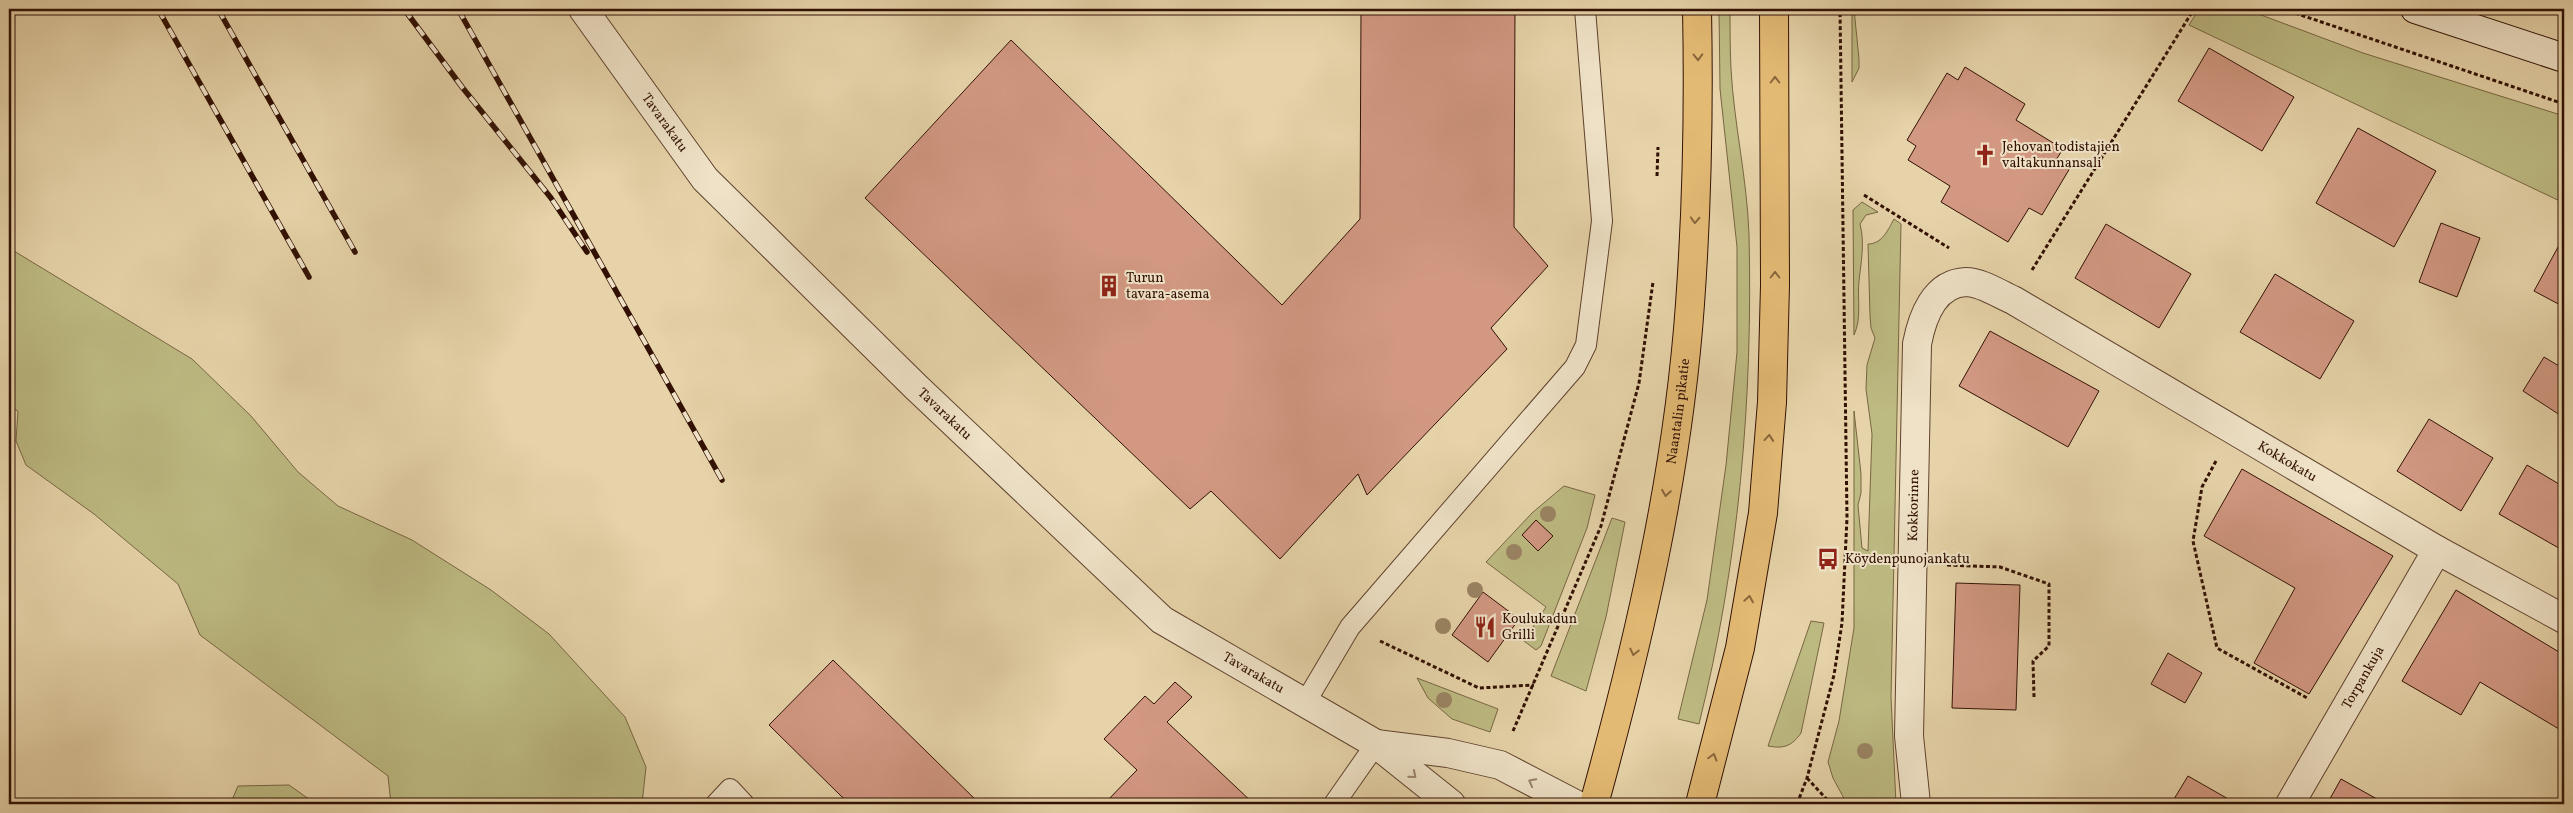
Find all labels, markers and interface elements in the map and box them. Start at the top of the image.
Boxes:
one-way arrow [1693,54,1703,62]
one-way arrow [1770,76,1780,84]
street label: Tavarakatu [637,89,692,156]
place label: Jehovan todistajien valtakunnansali [2002,138,2120,173]
church icon: Jehovan todistajien valtakunnansali [1972,142,1998,168]
one-way arrow [1689,216,1700,224]
place label: Turun tavara-asema [1126,269,1210,304]
one-way arrow [1770,271,1780,279]
building icon: Turun tavara-asema [1096,273,1122,299]
street label: Naantalin pikatie [1662,357,1695,466]
street label: Tavarakatu [913,384,976,445]
one-way arrow [1763,433,1774,441]
street label: Kokkokatu [2254,437,2320,487]
street label: Kokkorinne [1903,469,1924,542]
one-way arrow [1662,488,1672,497]
bus stop icon: Köydenpunojankatu [1815,546,1841,572]
place label: Köydenpunojankatu [1845,550,1970,569]
one-way arrow [1743,594,1753,603]
place label: Koulukadun Grilli [1502,610,1577,645]
restaurant icon: Koulukadun Grilli [1472,614,1498,640]
street label: Torpankuja [2337,642,2389,713]
street label: Tavarakatu [1219,648,1288,698]
one-way arrow [1629,648,1640,656]
one-way arrow [1708,754,1718,762]
one-way arrow [1407,769,1416,777]
one-way arrow [1528,778,1537,788]

